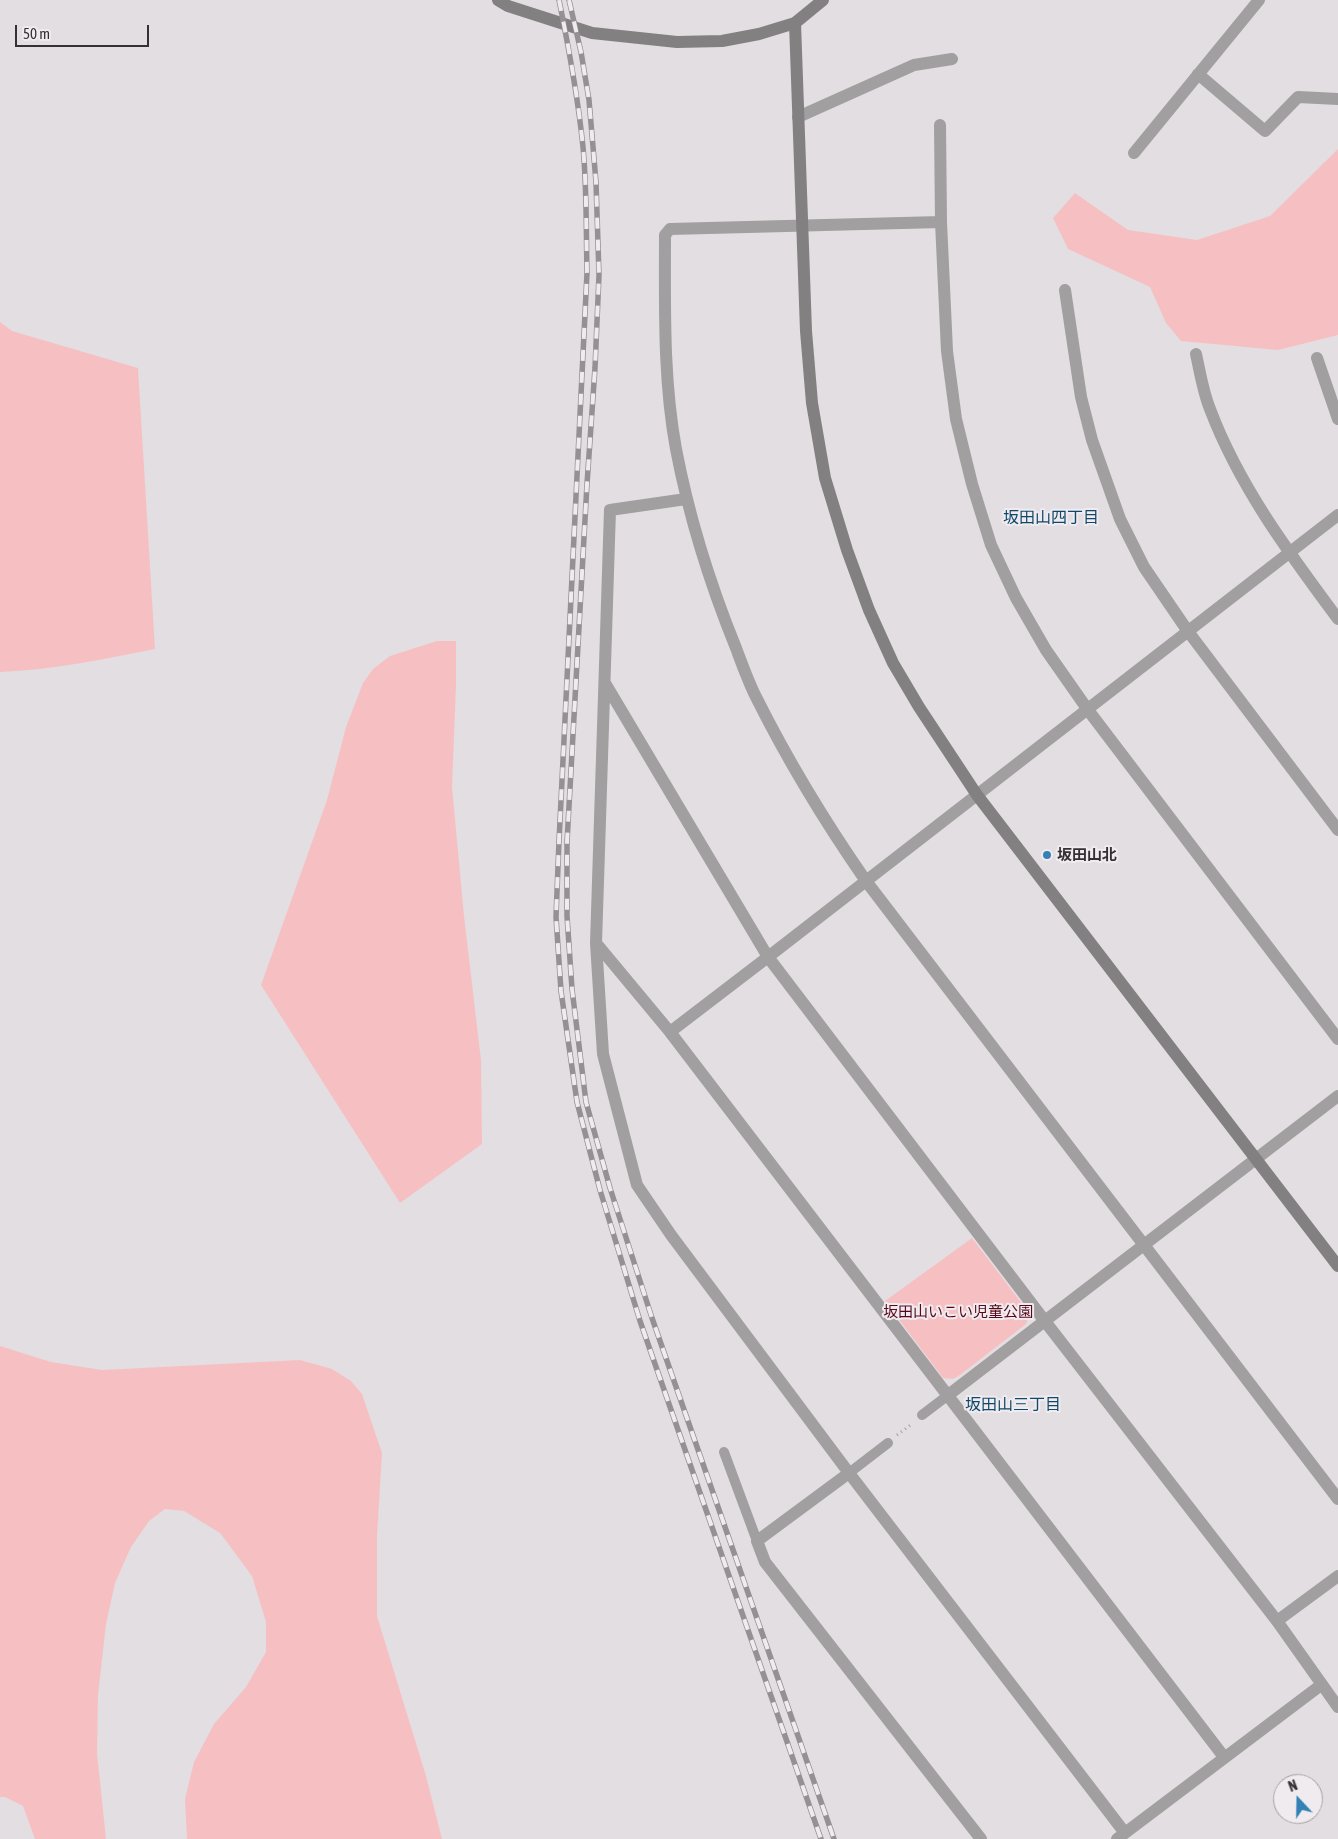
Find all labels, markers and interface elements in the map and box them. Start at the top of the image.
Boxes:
scale bar [18,15,151,47]
text: 50 m [23,25,50,42]
district label: 坂田山四丁目 [1003,508,1099,528]
place label: 坂田山北 [1057,846,1117,864]
marker: 坂田山北 [1041,849,1053,861]
park label: 坂田山いこい児童公園 [883,1303,1033,1321]
district label: 坂田山三丁目 [965,1395,1061,1415]
north arrow [1273,1774,1323,1824]
text: N [1286,1777,1300,1795]

